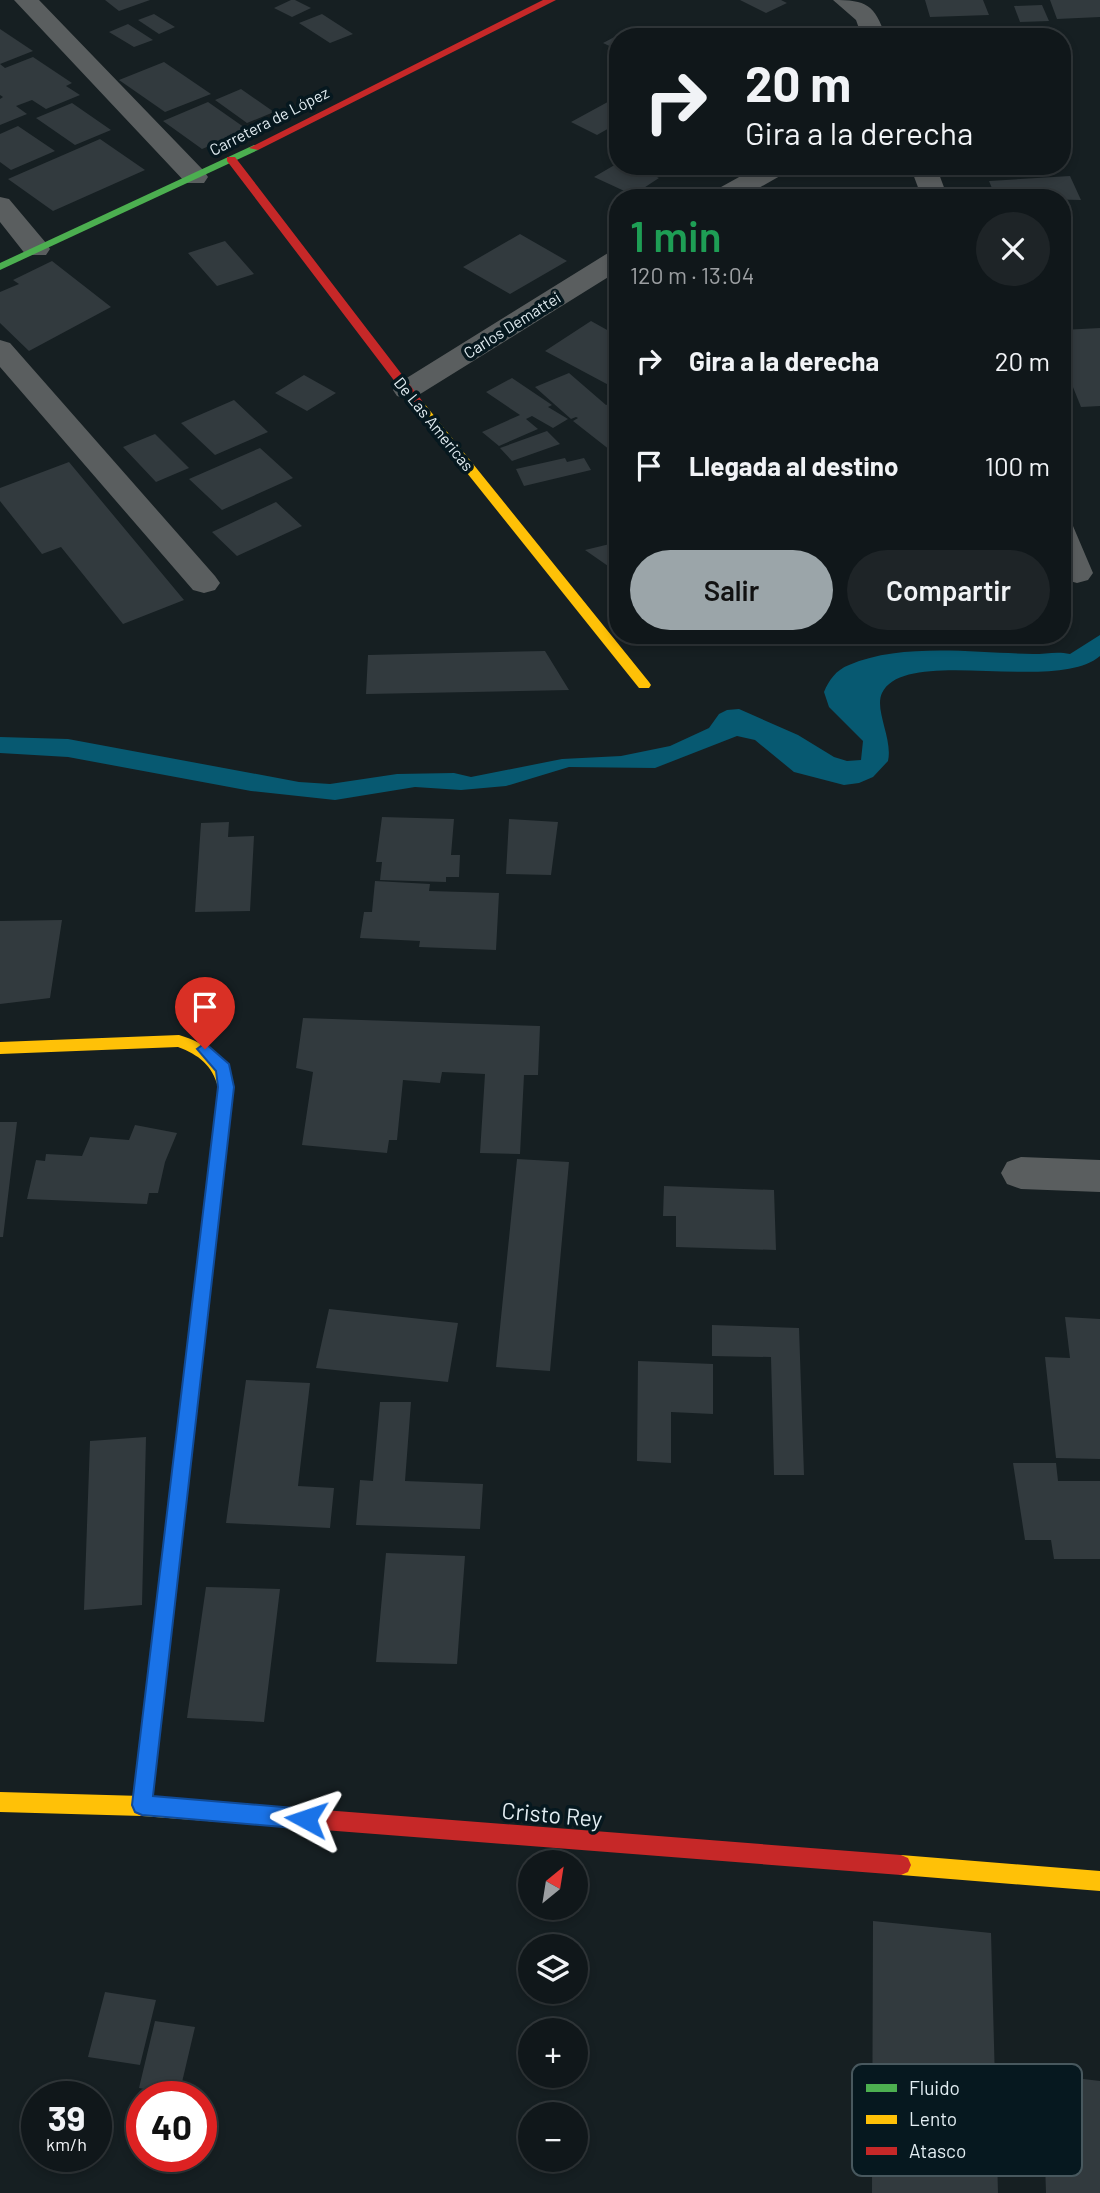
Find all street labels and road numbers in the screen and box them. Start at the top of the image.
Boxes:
street label: Carretera de López [206,82,332,159]
street label: Carlos Demattei [460,287,564,362]
street label: De Las Americas [391,373,478,474]
street label: Cristo Rey [501,1796,604,1832]

